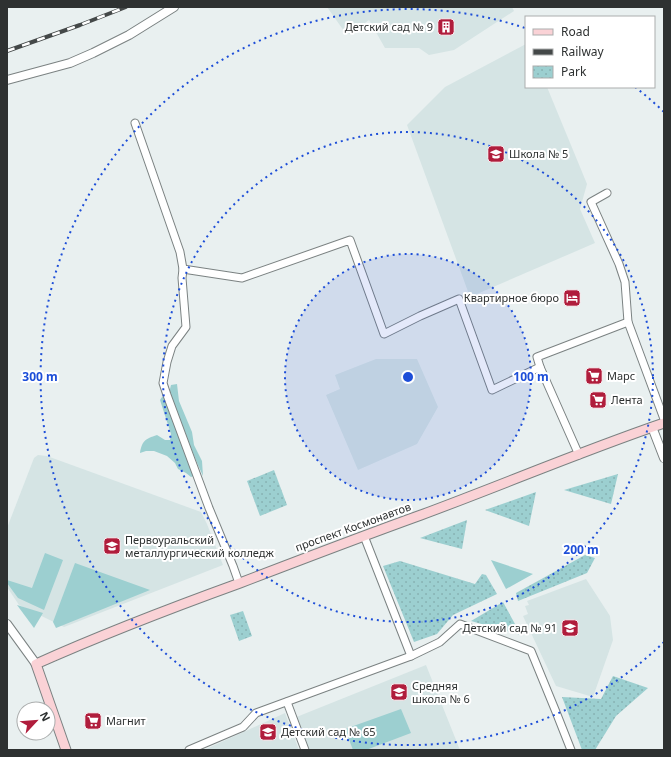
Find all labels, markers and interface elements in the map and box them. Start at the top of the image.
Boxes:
legend [525,16,655,88]
building icon: Детский сад № 9 [436,17,456,37]
place label: Детский сад № 9 [345,19,433,34]
text: Road [561,23,590,40]
text: Railway [561,43,605,60]
text: Park [561,63,587,80]
school or university icon: Школа № 5 [486,144,506,164]
place label: Школа № 5 [509,146,568,161]
hotel icon: Квартирное бюро [562,288,582,308]
place label: Квартирное бюро [464,290,559,305]
supermarket icon: Марс [584,366,604,386]
text: 300 m [22,368,58,385]
text: 100 m [513,368,549,385]
place label: Марс [607,368,635,383]
centre of rings [401,370,415,384]
supermarket icon: Лента [588,390,608,410]
place label: Лента [611,392,643,407]
street label: проспект Космонавтов [293,499,413,554]
place label: Первоуральский металлургический колледж [125,532,275,560]
school or university icon: Первоуральский металлургический колледж [102,536,122,556]
text: 200 m [563,541,599,558]
school or university icon: Детский сад № 91 [560,618,580,638]
place label: Детский сад № 91 [462,620,557,635]
place label: Средняя школа № 6 [412,678,470,706]
school or university icon: Средняя школа № 6 [389,682,409,702]
north arrow [16,701,56,741]
text: N [37,709,54,724]
supermarket icon: Магнит [83,711,103,731]
place label: Магнит [106,713,146,728]
school or university icon: Детский сад № 65 [258,722,278,742]
place label: Детский сад № 65 [281,724,376,739]

